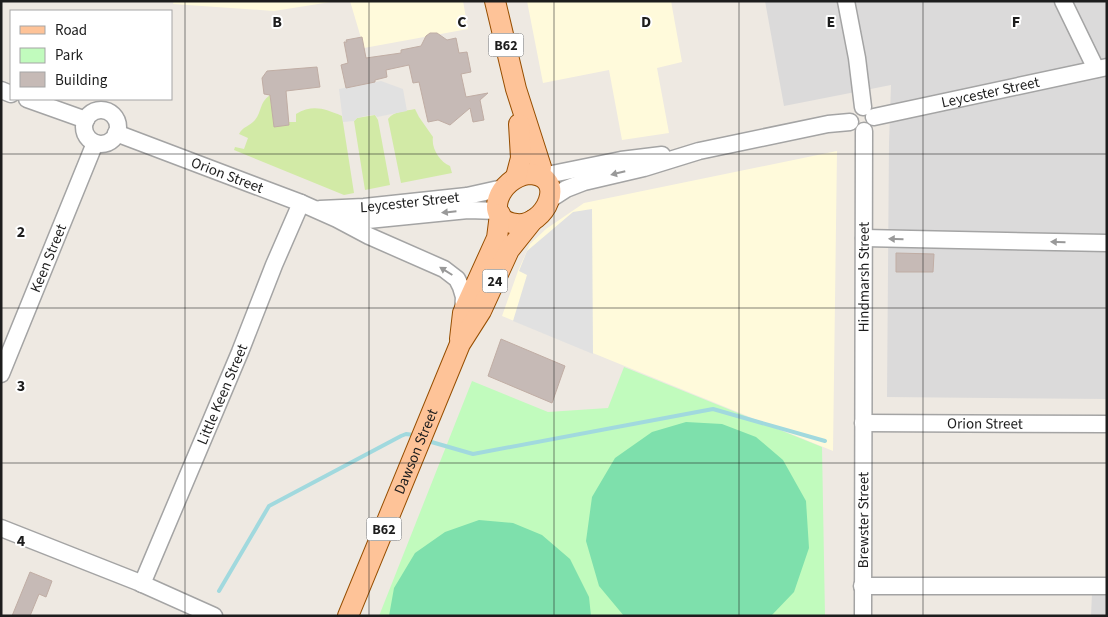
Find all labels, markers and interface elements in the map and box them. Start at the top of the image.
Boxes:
legend [10,10,172,100]
text: B [272,11,282,33]
text: C [457,11,467,33]
text: D [641,11,651,33]
text: E [827,11,835,33]
text: F [1012,11,1020,33]
text: Road [55,20,87,41]
road number: B62 [488,34,524,56]
text: Park [55,45,84,66]
text: Building [55,70,108,91]
street label: Leycester Street [939,72,1041,113]
street label: Orion Street [188,152,266,199]
one-way arrow [611,170,626,178]
street label: Leycester Street [360,187,460,218]
one-way arrow [441,208,457,216]
text: 2 [17,221,25,243]
street label: Keen Street [25,221,72,296]
street label: Hindmarsh Street [854,222,875,332]
one-way arrow [887,235,903,243]
one-way arrow [1050,238,1066,246]
one-way arrow [439,266,453,276]
road number: 24 [482,270,508,292]
street label: Little Keen Street [192,341,253,448]
text: 3 [17,375,25,397]
street label: Dawson Street [389,406,443,498]
street label: Orion Street [947,413,1023,435]
street label: Brewster Street [853,472,874,568]
road number: B62 [366,518,402,540]
text: 4 [17,530,26,552]

